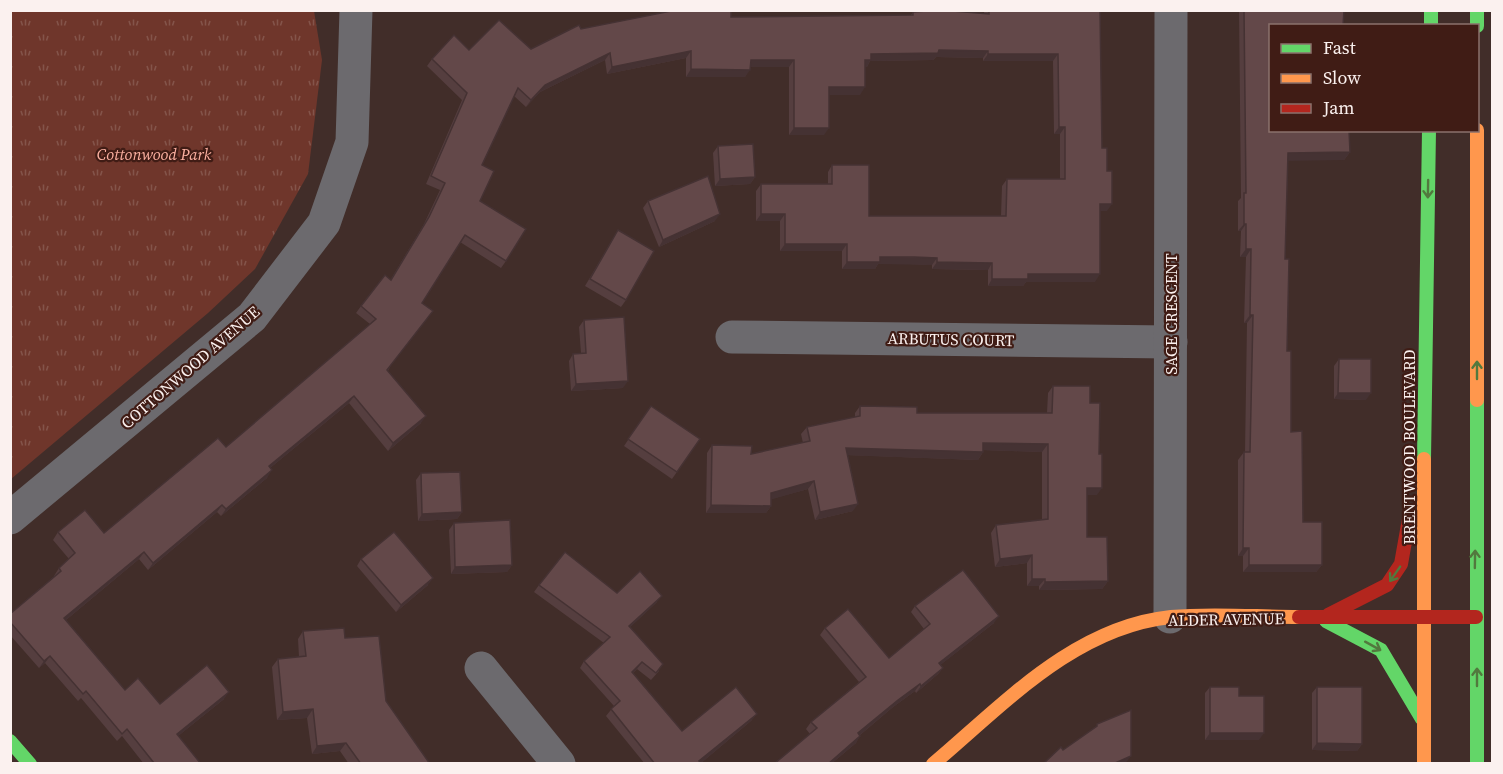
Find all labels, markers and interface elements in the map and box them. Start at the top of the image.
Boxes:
legend [1269,24,1479,132]
text: Fast [1323,35,1356,60]
text: Slow [1323,65,1361,90]
text: Jam [1322,95,1355,120]
park label: Cottonwood Park [97,143,212,165]
one-way arrow [1422,178,1434,198]
street label: SAGE CRESCENT [1160,253,1182,375]
street label: COTTONWOOD AVENUE [116,300,264,433]
street label: ARBUTUS COURT [887,327,1015,351]
street label: BRENTWOOD BOULEVARD [1398,349,1420,545]
one-way arrow [1471,361,1483,381]
one-way arrow [1470,549,1481,569]
one-way arrow [1389,565,1401,581]
street label: ALDER AVENUE [1168,607,1285,631]
one-way arrow [1364,640,1381,652]
one-way arrow [1471,667,1483,687]

